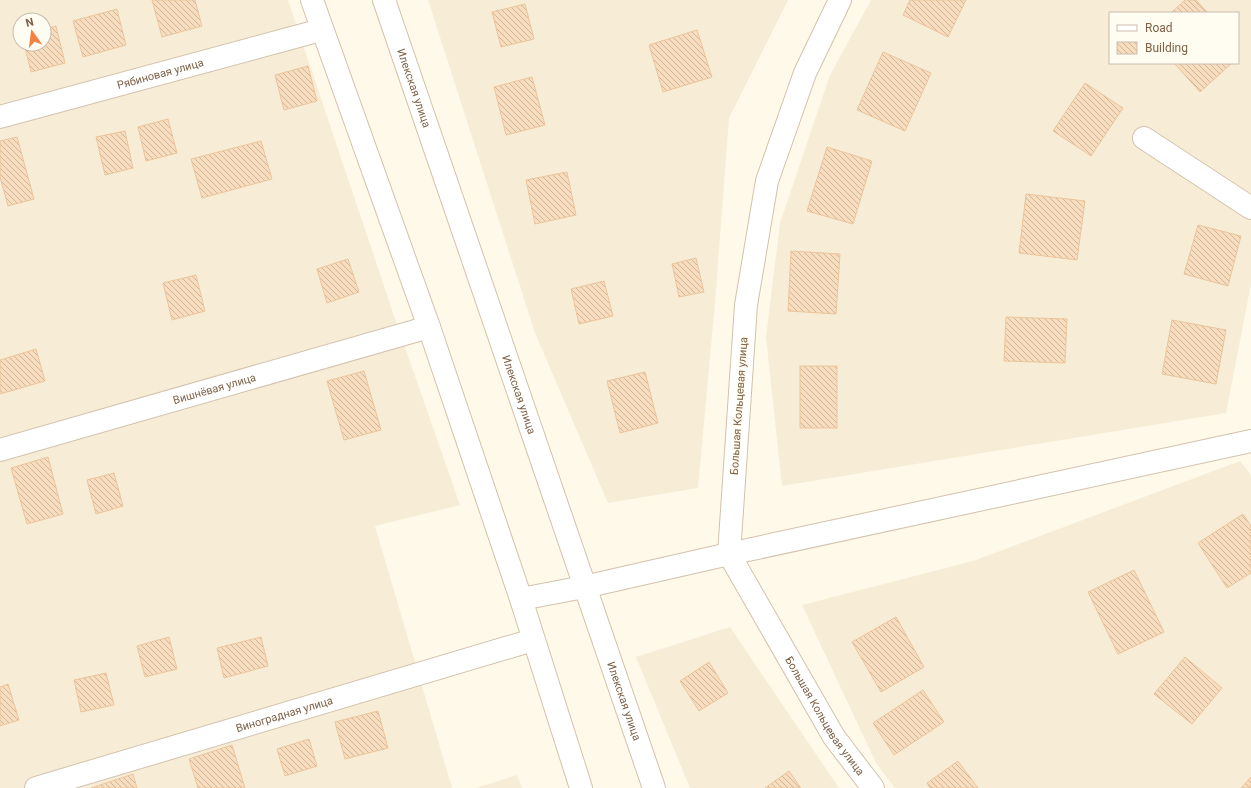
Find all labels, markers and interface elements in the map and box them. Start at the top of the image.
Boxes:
north arrow [12,12,52,52]
legend [1109,12,1239,64]
text: N [24,15,35,30]
text: Road [1145,21,1173,35]
text: Building [1145,41,1188,55]
street label: Илекская улица [395,47,434,129]
street label: Рябиновая улица [115,56,205,92]
street label: Большая Кольцевая улица [728,337,750,475]
street label: Илекская улица [500,353,539,436]
street label: Вишнёвая улица [171,370,257,407]
street label: Большая Кольцевая улица [783,654,867,778]
street label: Илекская улица [605,660,644,742]
street label: Виноградная улица [234,693,334,735]

